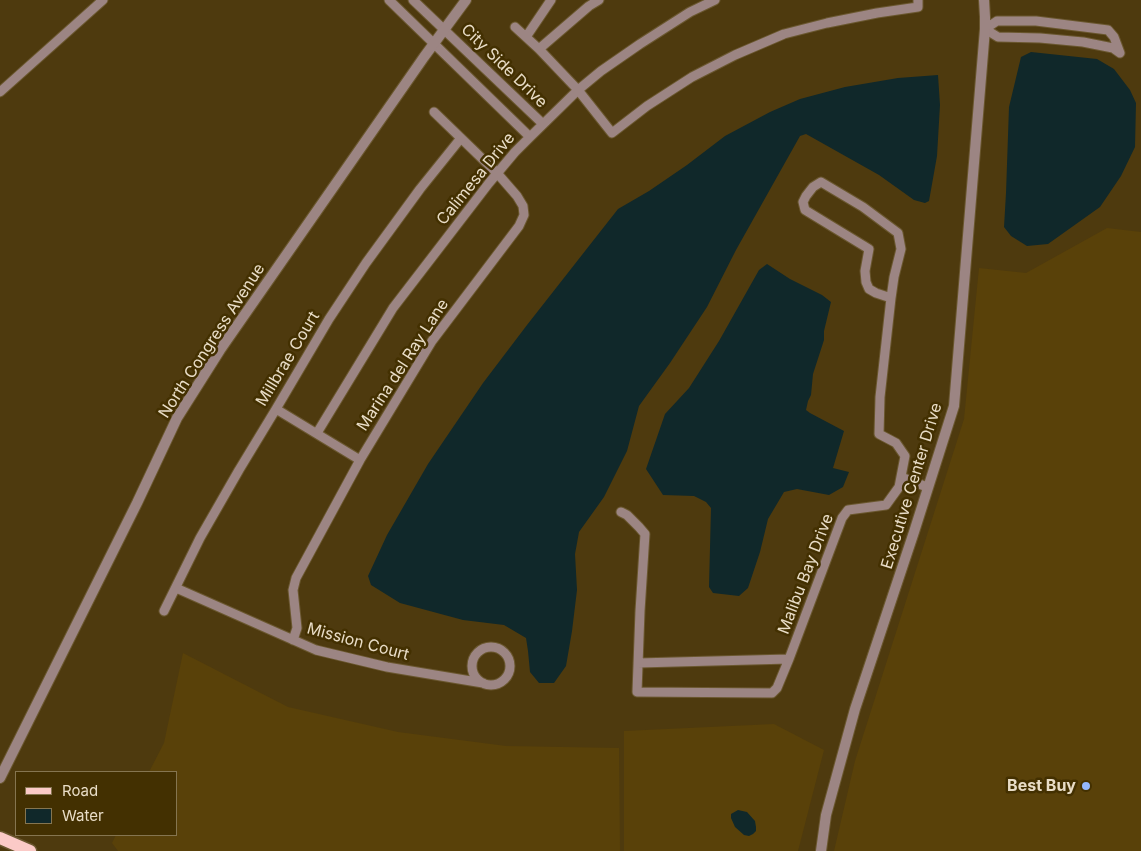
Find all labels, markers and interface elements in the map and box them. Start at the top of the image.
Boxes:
street label: City Side Drive [457,20,551,112]
street label: Calimesa Drive [433,129,519,229]
street label: North Congress Avenue [155,260,269,422]
street label: Marina del Ray Lane [353,295,453,435]
street label: Millbrae Court [252,308,324,410]
street label: Executive Center Drive [878,401,946,571]
street label: Malibu Bay Drive [774,511,838,637]
street label: Mission Court [305,619,411,665]
legend [15,771,178,836]
place label: Best Buy [1007,776,1076,796]
marker: Best Buy [1080,780,1092,792]
text: Road [62,781,98,800]
text: Water [62,806,104,825]

